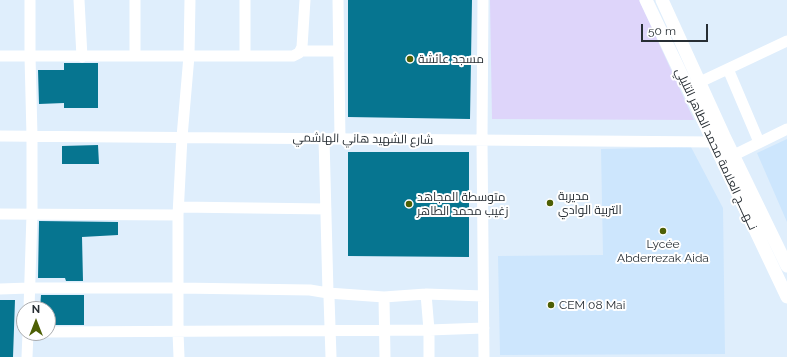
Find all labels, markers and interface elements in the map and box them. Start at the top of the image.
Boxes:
scale bar [643,16,710,42]
text: 50 m [648,24,676,38]
place label: مسجد عائشة [418,52,484,66]
marker: مسجد عائشة [405,54,415,64]
street label: نــهــــج العلامة محمد الطاهر التليلي [672,66,760,232]
street label: شارع الشهيد هاني الهاشمي [293,131,433,147]
place label: مديربة التربية الوادي [558,189,622,217]
place label: متوسطة المجاهد زغيب محمد الطاهر [417,190,508,218]
marker: مديربة التربية الوادي [545,198,555,208]
marker: متوسطة المجاهد زغيب محمد الطاهر [404,199,414,209]
marker: Lycée Abderrezak Aida [658,226,668,236]
place label: Lycée Abderrezak Aida [617,237,709,265]
place label: CEM 08 Mai [559,298,625,312]
marker: CEM 08 Mai [546,300,556,310]
north arrow [16,301,56,341]
text: N [32,303,40,316]

